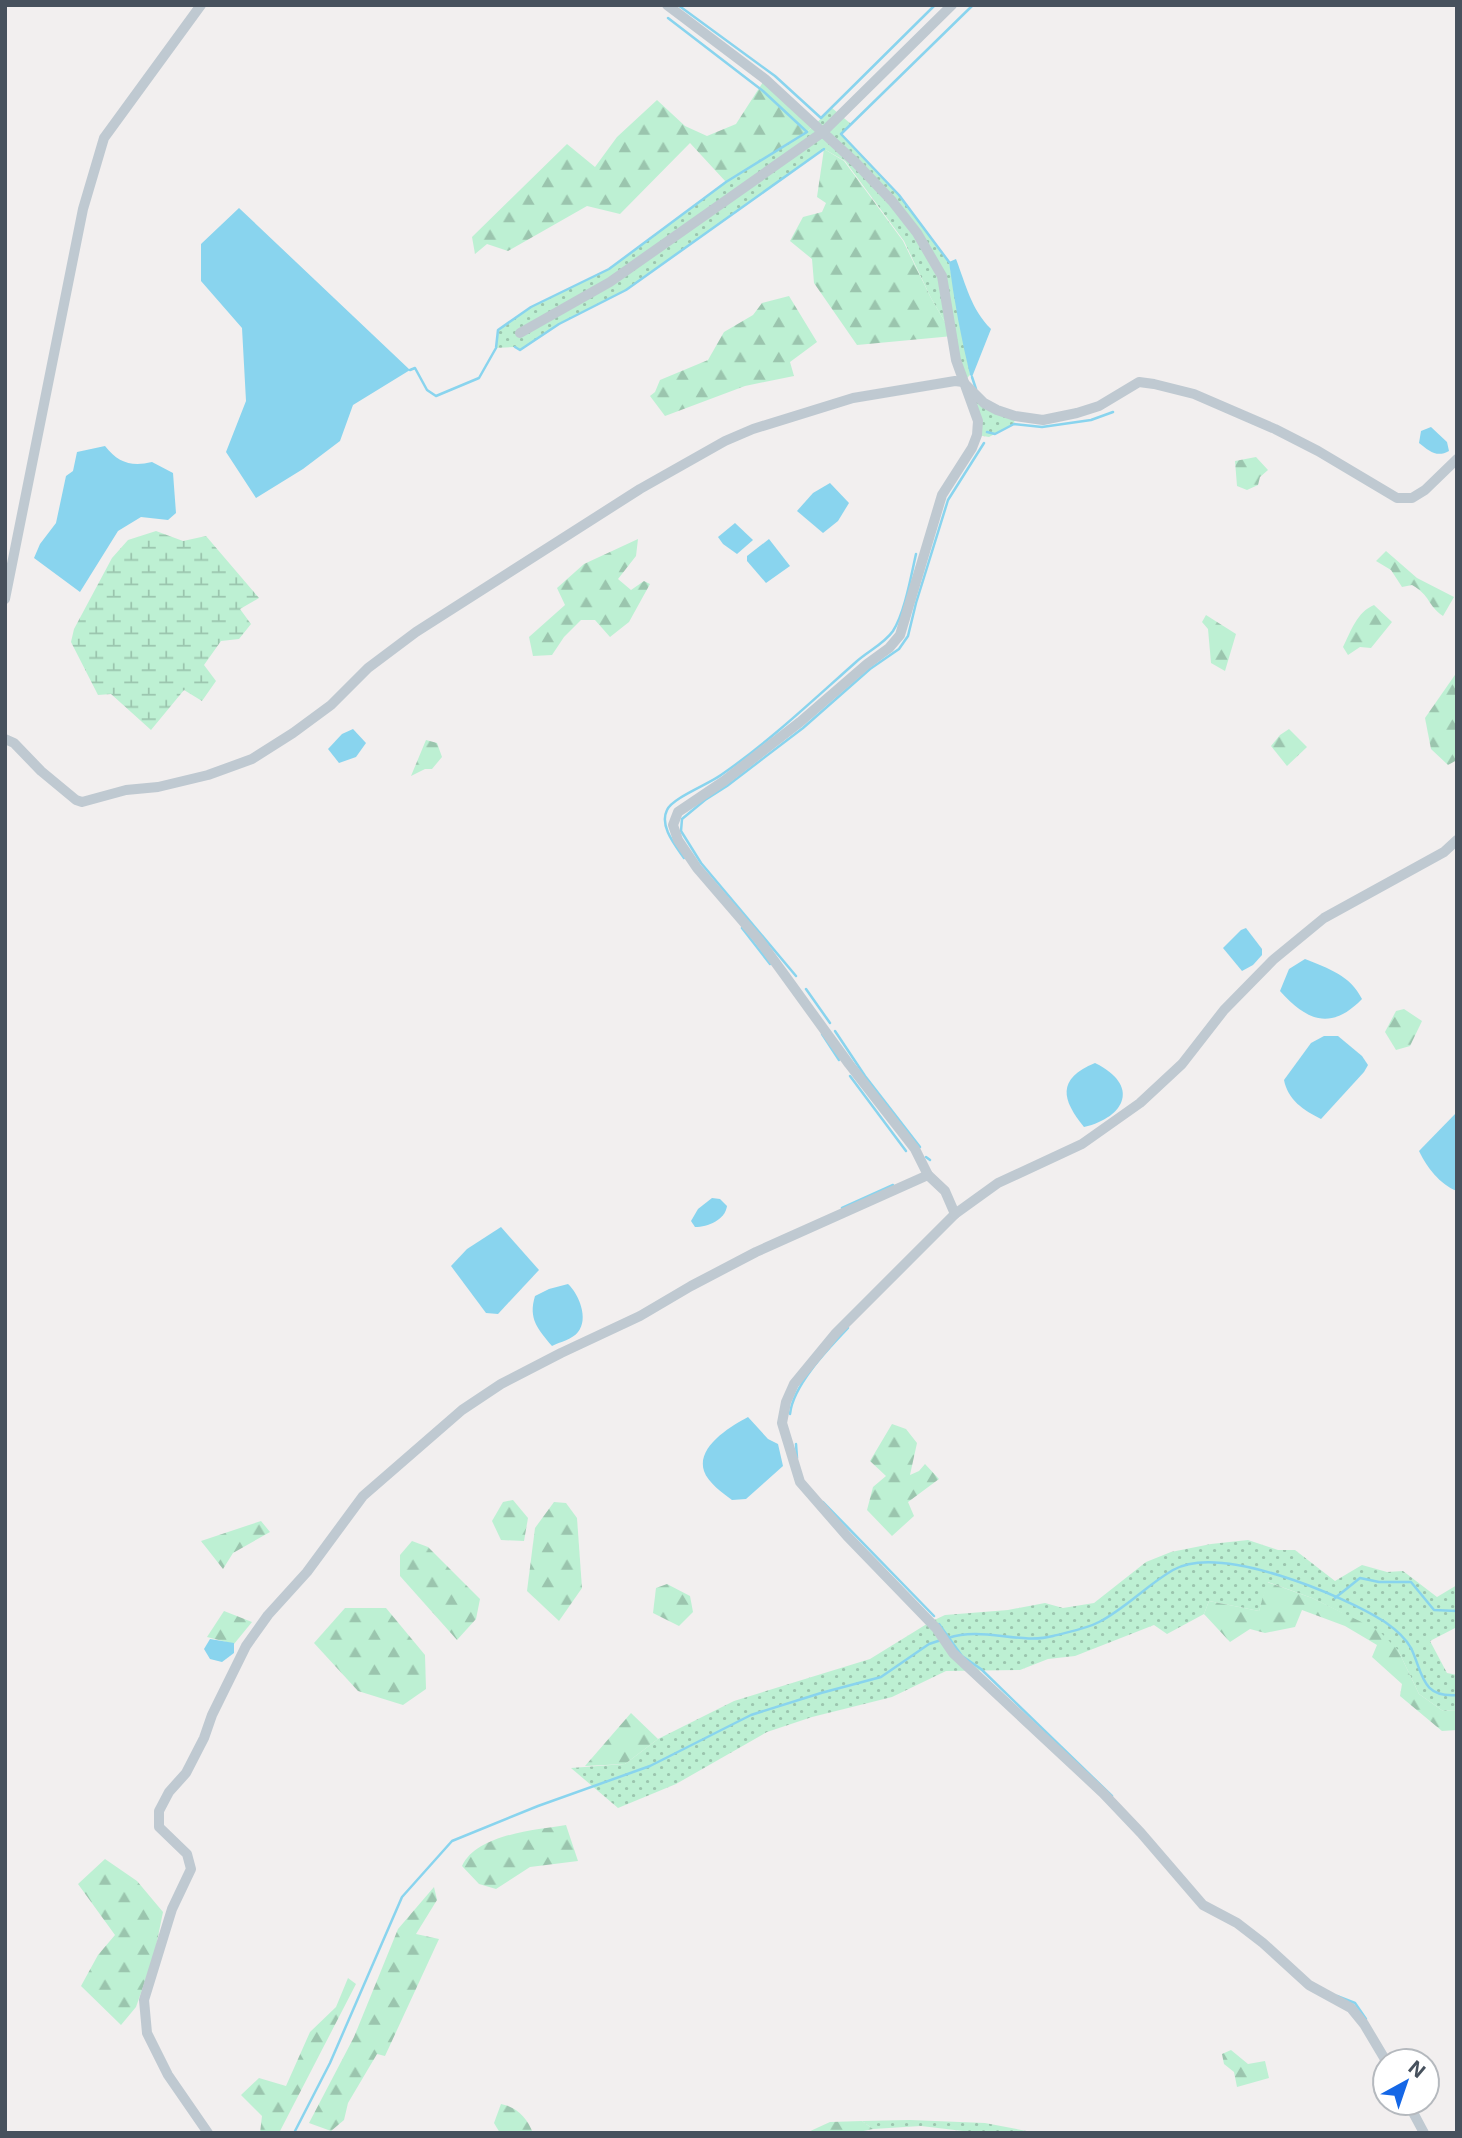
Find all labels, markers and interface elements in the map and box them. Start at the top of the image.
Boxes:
north arrow [1371,2047,1441,2117]
text: N [1404,2056,1430,2083]

